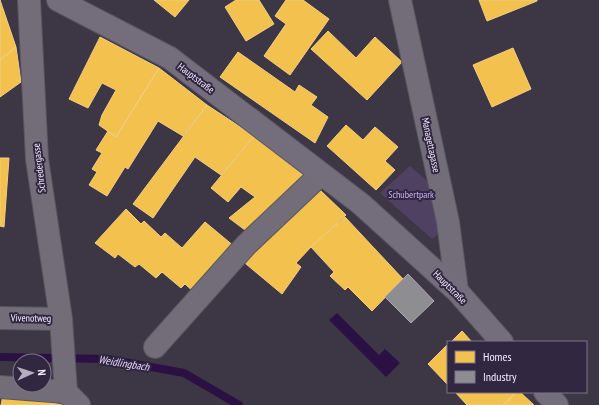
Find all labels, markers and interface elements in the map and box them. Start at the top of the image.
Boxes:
street label: Hauptstraße [175,60,217,96]
street label: Managettagasse [419,116,443,174]
street label: Schredergasse [30,143,48,193]
park label: Schubertpark [388,188,434,201]
street label: Hauptstraße [430,267,470,307]
street label: Vivenotweg [10,311,51,325]
legend [447,341,587,393]
text: Homes [483,349,511,364]
water label: Weidlingbach [98,352,151,374]
north arrow [12,353,52,393]
text: N [35,369,49,376]
text: Industry [483,369,517,384]

